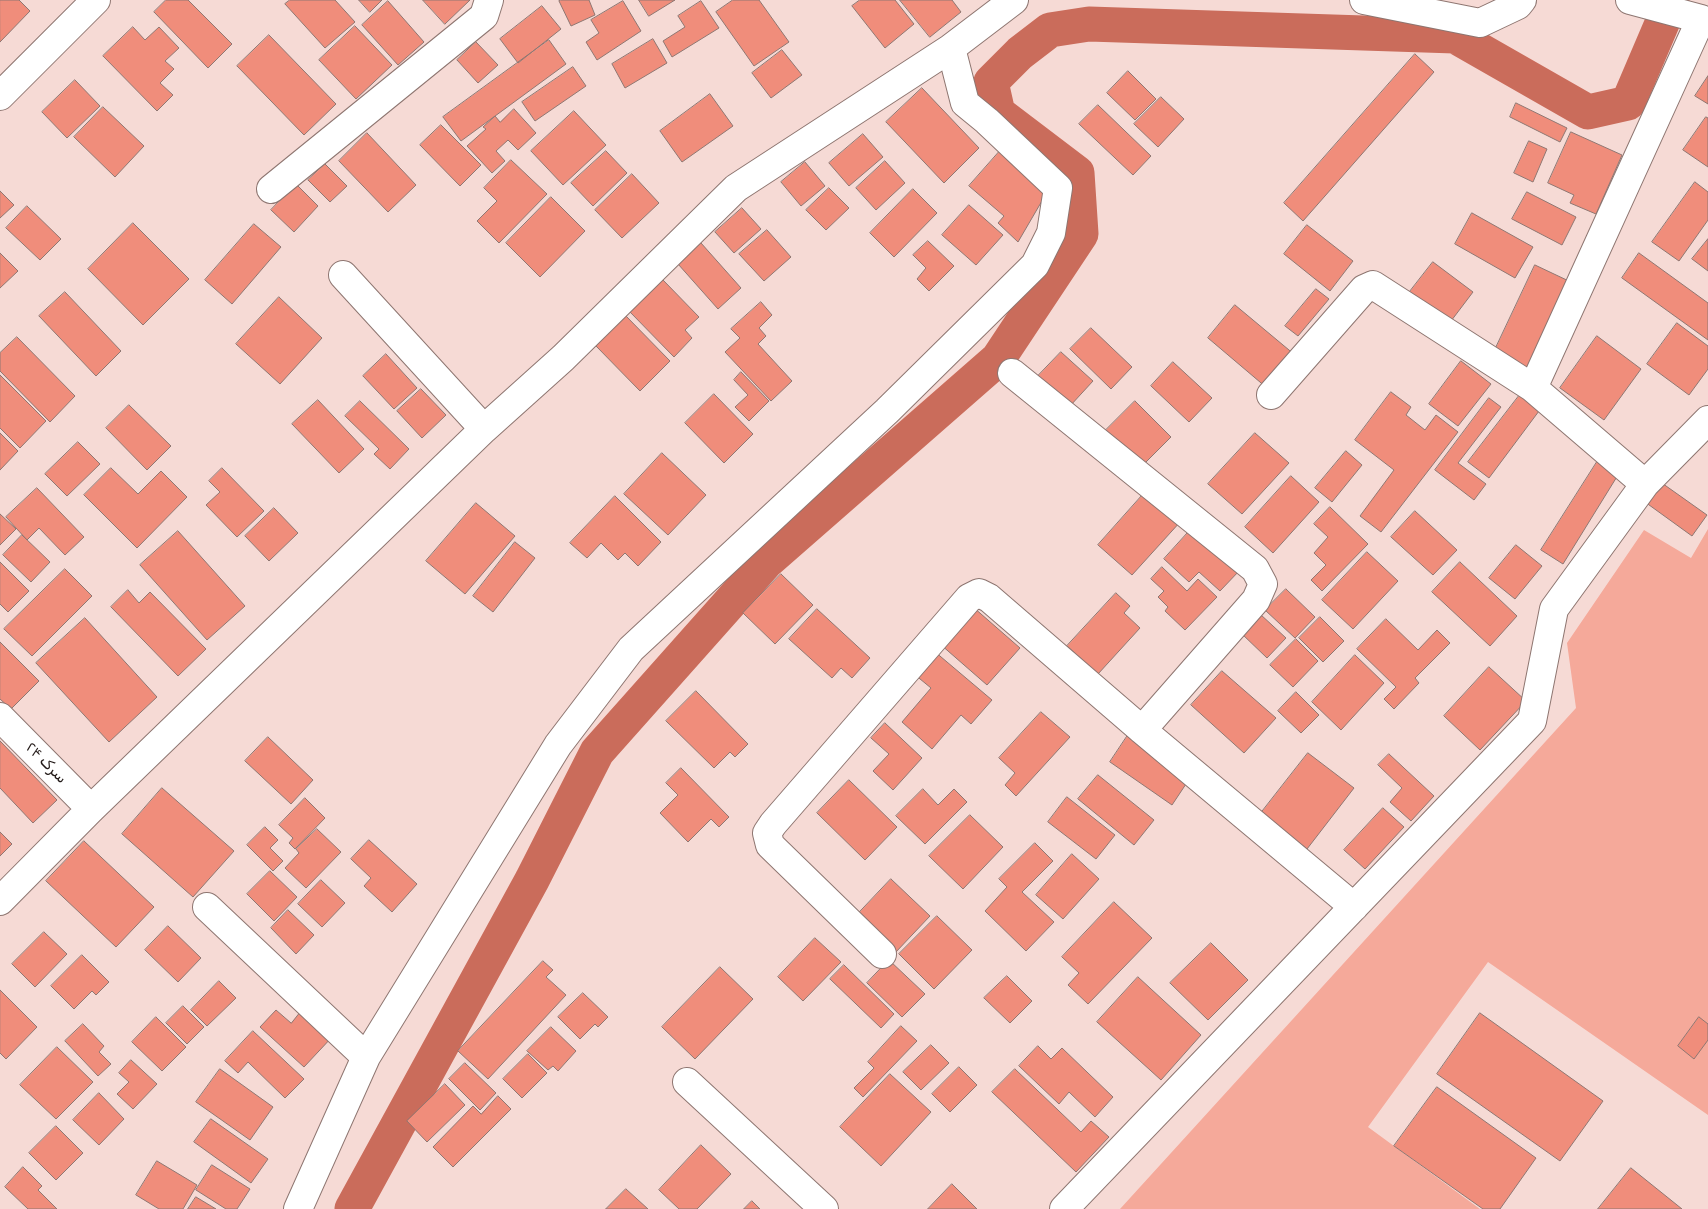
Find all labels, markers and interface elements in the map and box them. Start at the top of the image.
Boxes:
street label: سرک ۲۴ [22,739,70,787]

